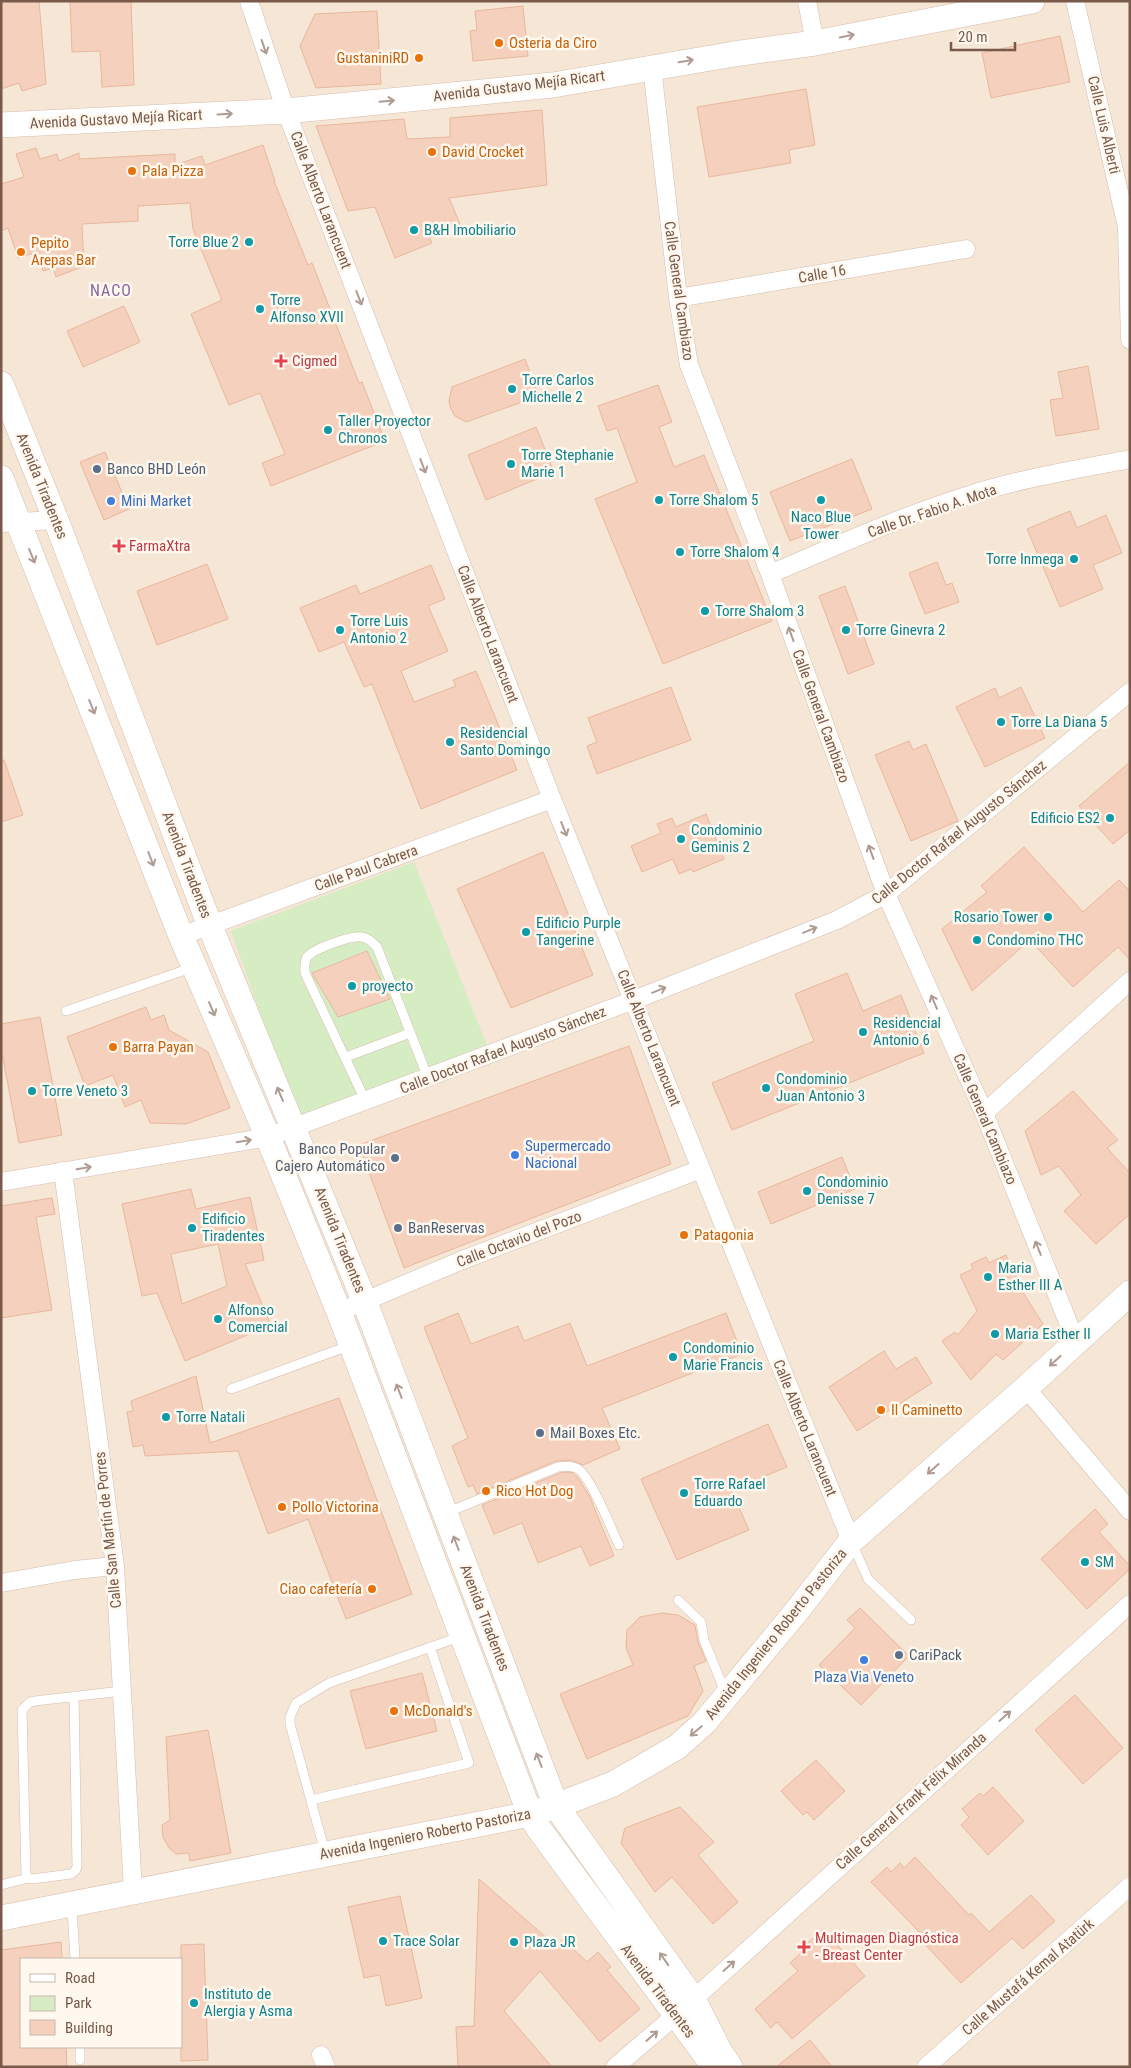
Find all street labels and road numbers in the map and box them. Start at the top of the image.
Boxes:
street label: Avenida Gustavo Mejía Ricart [432,67,606,105]
street label: Calle Luis Alberti [1084,74,1124,176]
street label: Avenida Gustavo Mejía Ricart [29,105,203,133]
street label: Calle Alberto Larancuent [286,129,356,271]
street label: Calle General Cambiazo [660,220,698,362]
street label: Calle 16 [797,261,847,287]
street label: Avenida Tiradentes [13,430,72,542]
street label: Calle Dr. Fabio A. Mota [865,480,999,542]
street label: Calle Alberto Larancuent [453,563,523,705]
street label: Calle General Cambiazo [788,647,854,785]
street label: Calle Doctor Rafael Augusto Sánchez [868,756,1050,908]
street label: Avenida Tiradentes [158,809,216,921]
street label: Calle Paul Cabrera [312,841,420,895]
street label: Calle Alberto Larancuent [613,967,685,1109]
street label: Calle Doctor Rafael Augusto Sánchez [397,1002,609,1098]
street label: Calle General Cambiazo [949,1051,1021,1187]
street label: Avenida Tiradentes [311,1184,370,1296]
street label: Calle Octavio del Pozo [454,1207,584,1271]
street label: Calle Alberto Larancuent [769,1357,841,1499]
street label: Calle San Martín de Porres [91,1451,125,1609]
street label: Avenida Ingeniero Roberto Pastoriza [701,1545,851,1723]
street label: Avenida Tiradentes [456,1562,514,1674]
street label: Calle General Frank Félix Miranda [832,1729,990,1873]
street label: Avenida Ingeniero Roberto Pastoriza [318,1805,532,1863]
street label: Calle Mustafá Kemal Atatürk [958,1915,1098,2039]
street label: Avenida Tiradentes [617,1941,699,2042]

